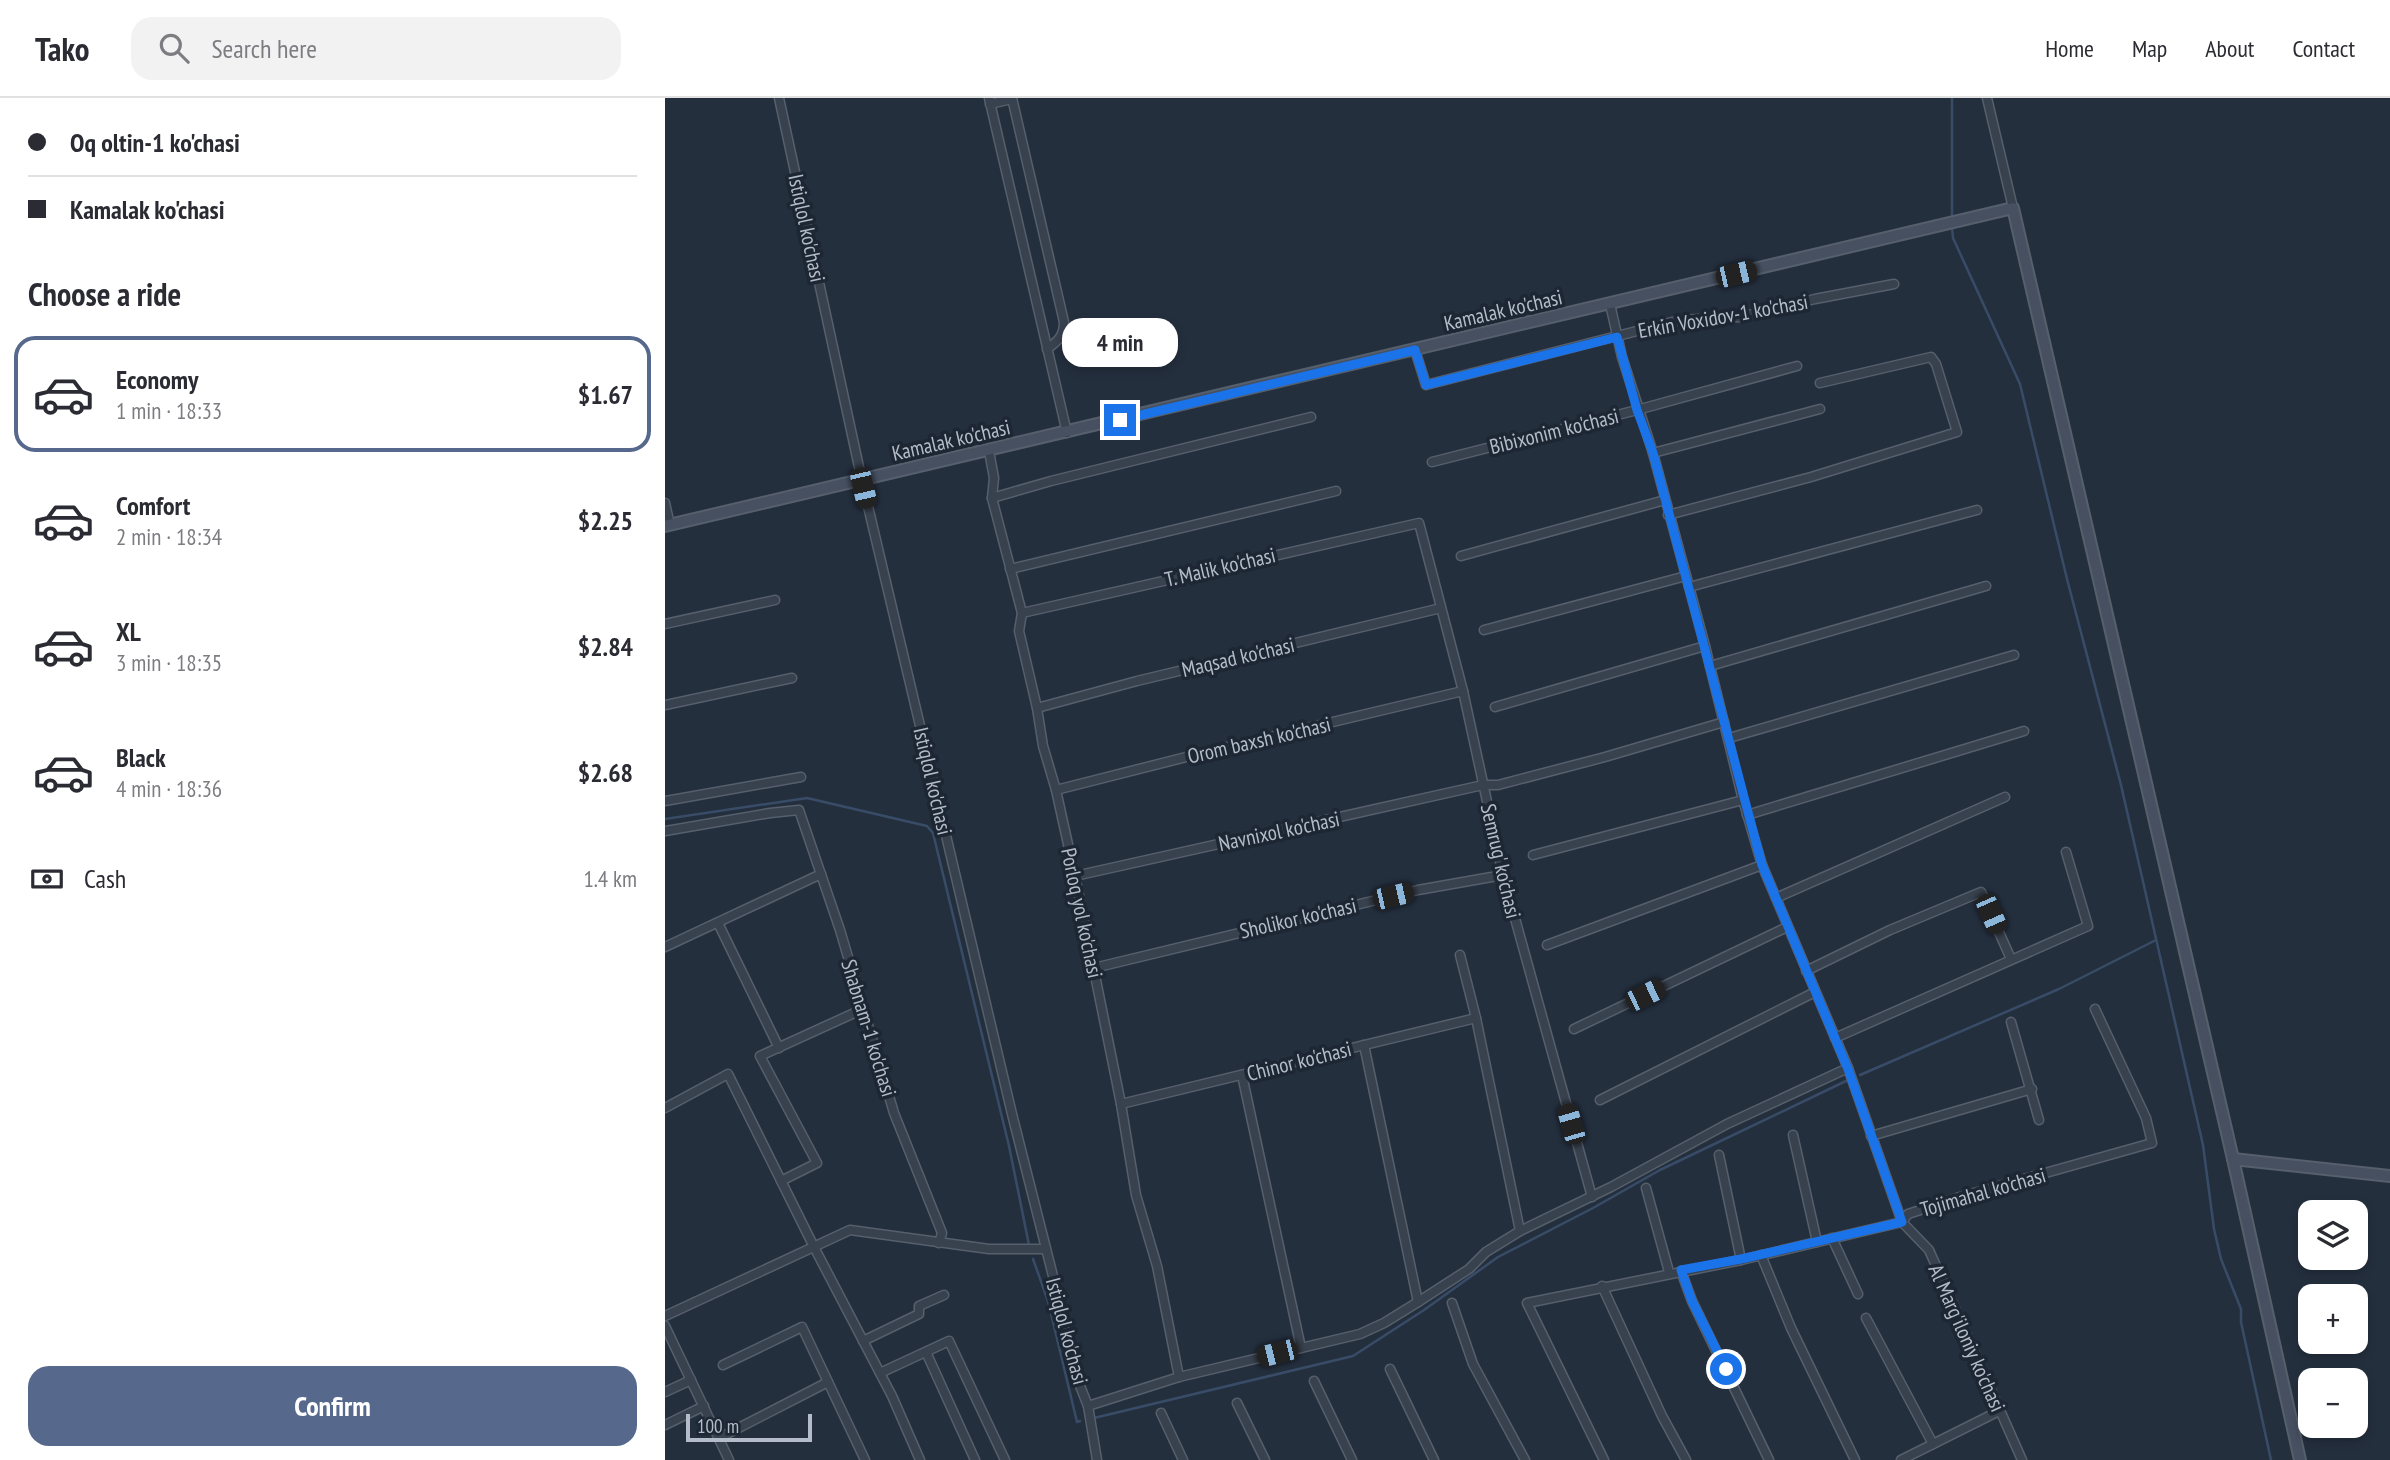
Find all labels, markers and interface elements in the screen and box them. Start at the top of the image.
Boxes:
search box [131,17,621,80]
text: Tako [35,27,89,70]
icon: search [155,29,193,67]
text: Search here [211,32,317,65]
text: Home [2045,33,2094,64]
text: Map [2132,33,2167,64]
text: About [2205,33,2254,64]
text: Contact [2292,33,2355,64]
text: Oq oltin-1 ko'chasi [70,126,240,159]
street label: Istiqlol ko'chasi [782,172,832,284]
text: Kamalak ko'chasi [70,193,225,226]
car [1714,259,1759,289]
text: Choose a ride [28,273,181,315]
street label: Kamalak ko'chasi [1441,283,1565,337]
street label: Erkin Voxidov-1 ko'chasi [1636,288,1810,344]
callout: 4 min [1062,318,1178,368]
text: 4 min [1097,328,1143,357]
icon: car [32,363,95,426]
text: Economy [116,363,198,396]
text: $1.67 [578,378,633,411]
text: 1 min · 18:33 [116,396,222,425]
street label: Bibixonim ko'chasi [1487,402,1621,460]
route end [1104,404,1136,436]
street label: Kamalak ko'chasi [889,413,1013,467]
car [849,465,878,511]
icon: car [32,489,95,552]
text: Comfort [116,489,190,522]
text: $2.25 [578,504,633,537]
text: 2 min · 18:34 [116,522,222,551]
street label: T. Malik ko'chasi [1162,541,1278,593]
icon: car [32,615,95,678]
text: XL [116,615,141,648]
text: $2.84 [578,630,633,663]
street label: Maqsad ko'chasi [1179,631,1297,683]
text: 3 min · 18:35 [116,648,222,677]
street label: Orom baxsh ko'chasi [1185,710,1333,770]
street label: Istiqlol ko'chasi [908,725,958,837]
icon: car [32,741,95,804]
text: Black [116,741,166,774]
text: $2.68 [578,756,633,789]
text: 4 min · 18:36 [116,774,222,803]
street label: Semrug' ko'chasi [1475,801,1527,921]
street label: Navnixol ko'chasi [1216,805,1342,857]
street label: Porloq yol ko'chasi [1055,845,1109,981]
icon: cash [28,860,66,898]
text: Cash [84,862,126,895]
text: 1.4 km [583,864,637,893]
car [1371,881,1416,911]
street label: Sholikor ko'chasi [1237,891,1359,945]
car [1973,891,2010,937]
street label: Shabnam-1 ko'chasi [835,956,903,1100]
car [1622,976,1669,1014]
street label: Chinor ko'chasi [1244,1035,1354,1087]
car [1556,1101,1587,1147]
street label: Tojimahal ko'chasi [1917,1161,2049,1223]
map controls [2298,1200,2368,1438]
button: layers [2298,1200,2368,1270]
street label: Al Marg'iloniy ko'chasi [1922,1260,2012,1416]
street label: Istiqlol ko'chasi [1040,1275,1094,1387]
button: + [2298,1284,2368,1354]
car [1255,1338,1300,1368]
route start [1710,1353,1742,1385]
button: Confirm [28,1366,637,1446]
button: − [2298,1368,2368,1438]
scale bar [686,1411,812,1443]
text: 100 m [697,1414,739,1438]

